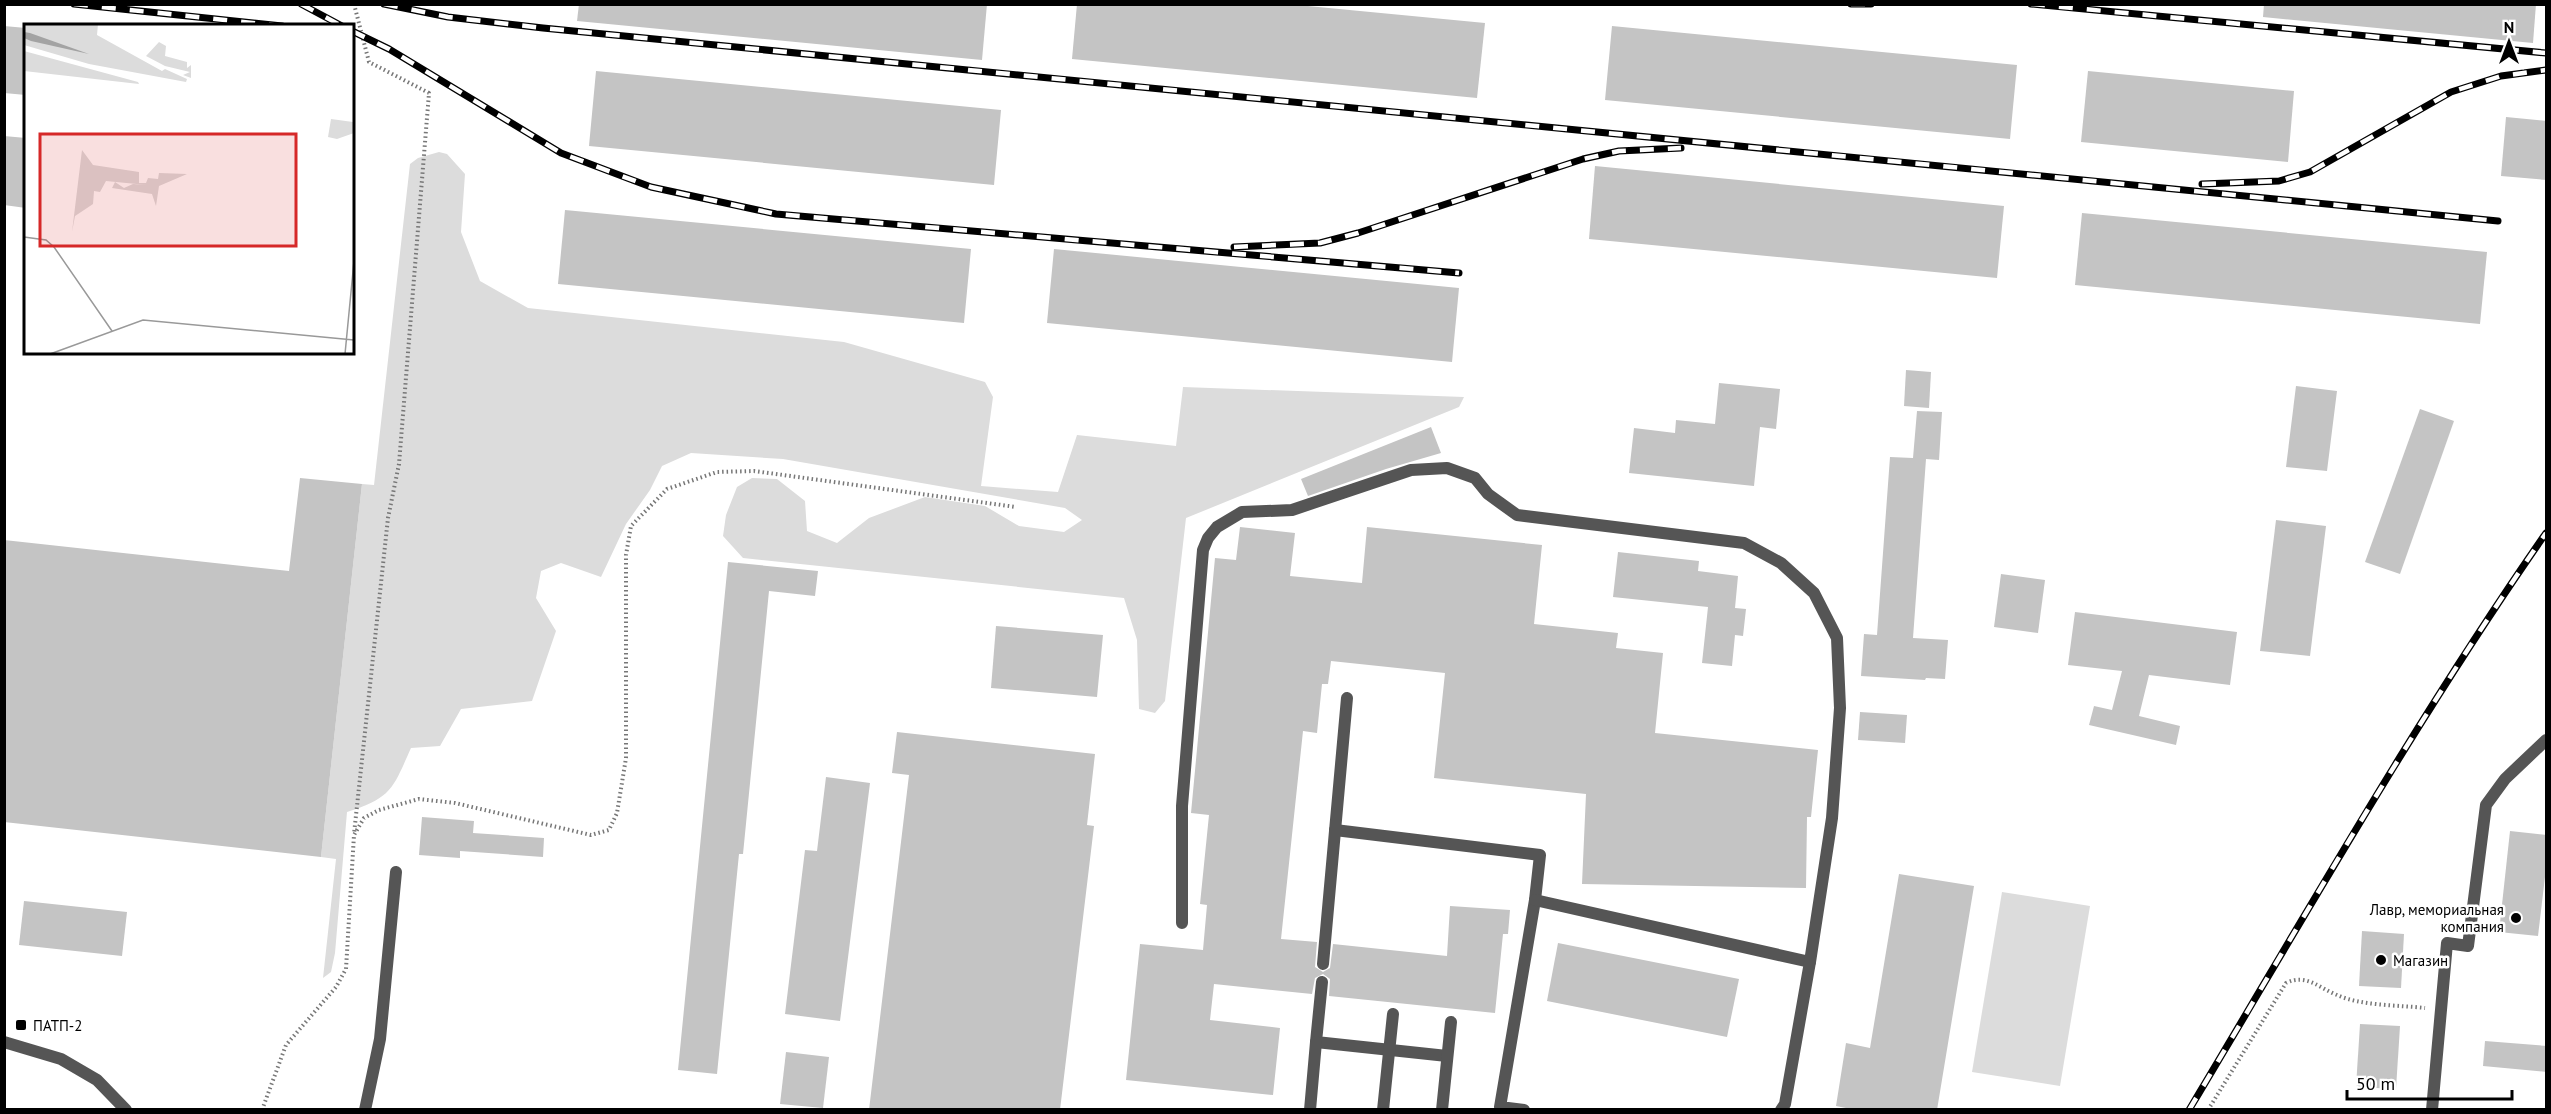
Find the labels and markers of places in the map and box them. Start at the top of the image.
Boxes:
place label: Лавр, мемориальная компания [2369,900,2504,936]
marker: Лавр, мемориальная компания [2509,911,2523,925]
place label: Магазин [2393,951,2448,970]
marker: Магазин [2374,953,2388,967]
place label: ПАТП-2 [33,1016,82,1035]
marker: ПАТП-2 [14,1018,28,1032]

